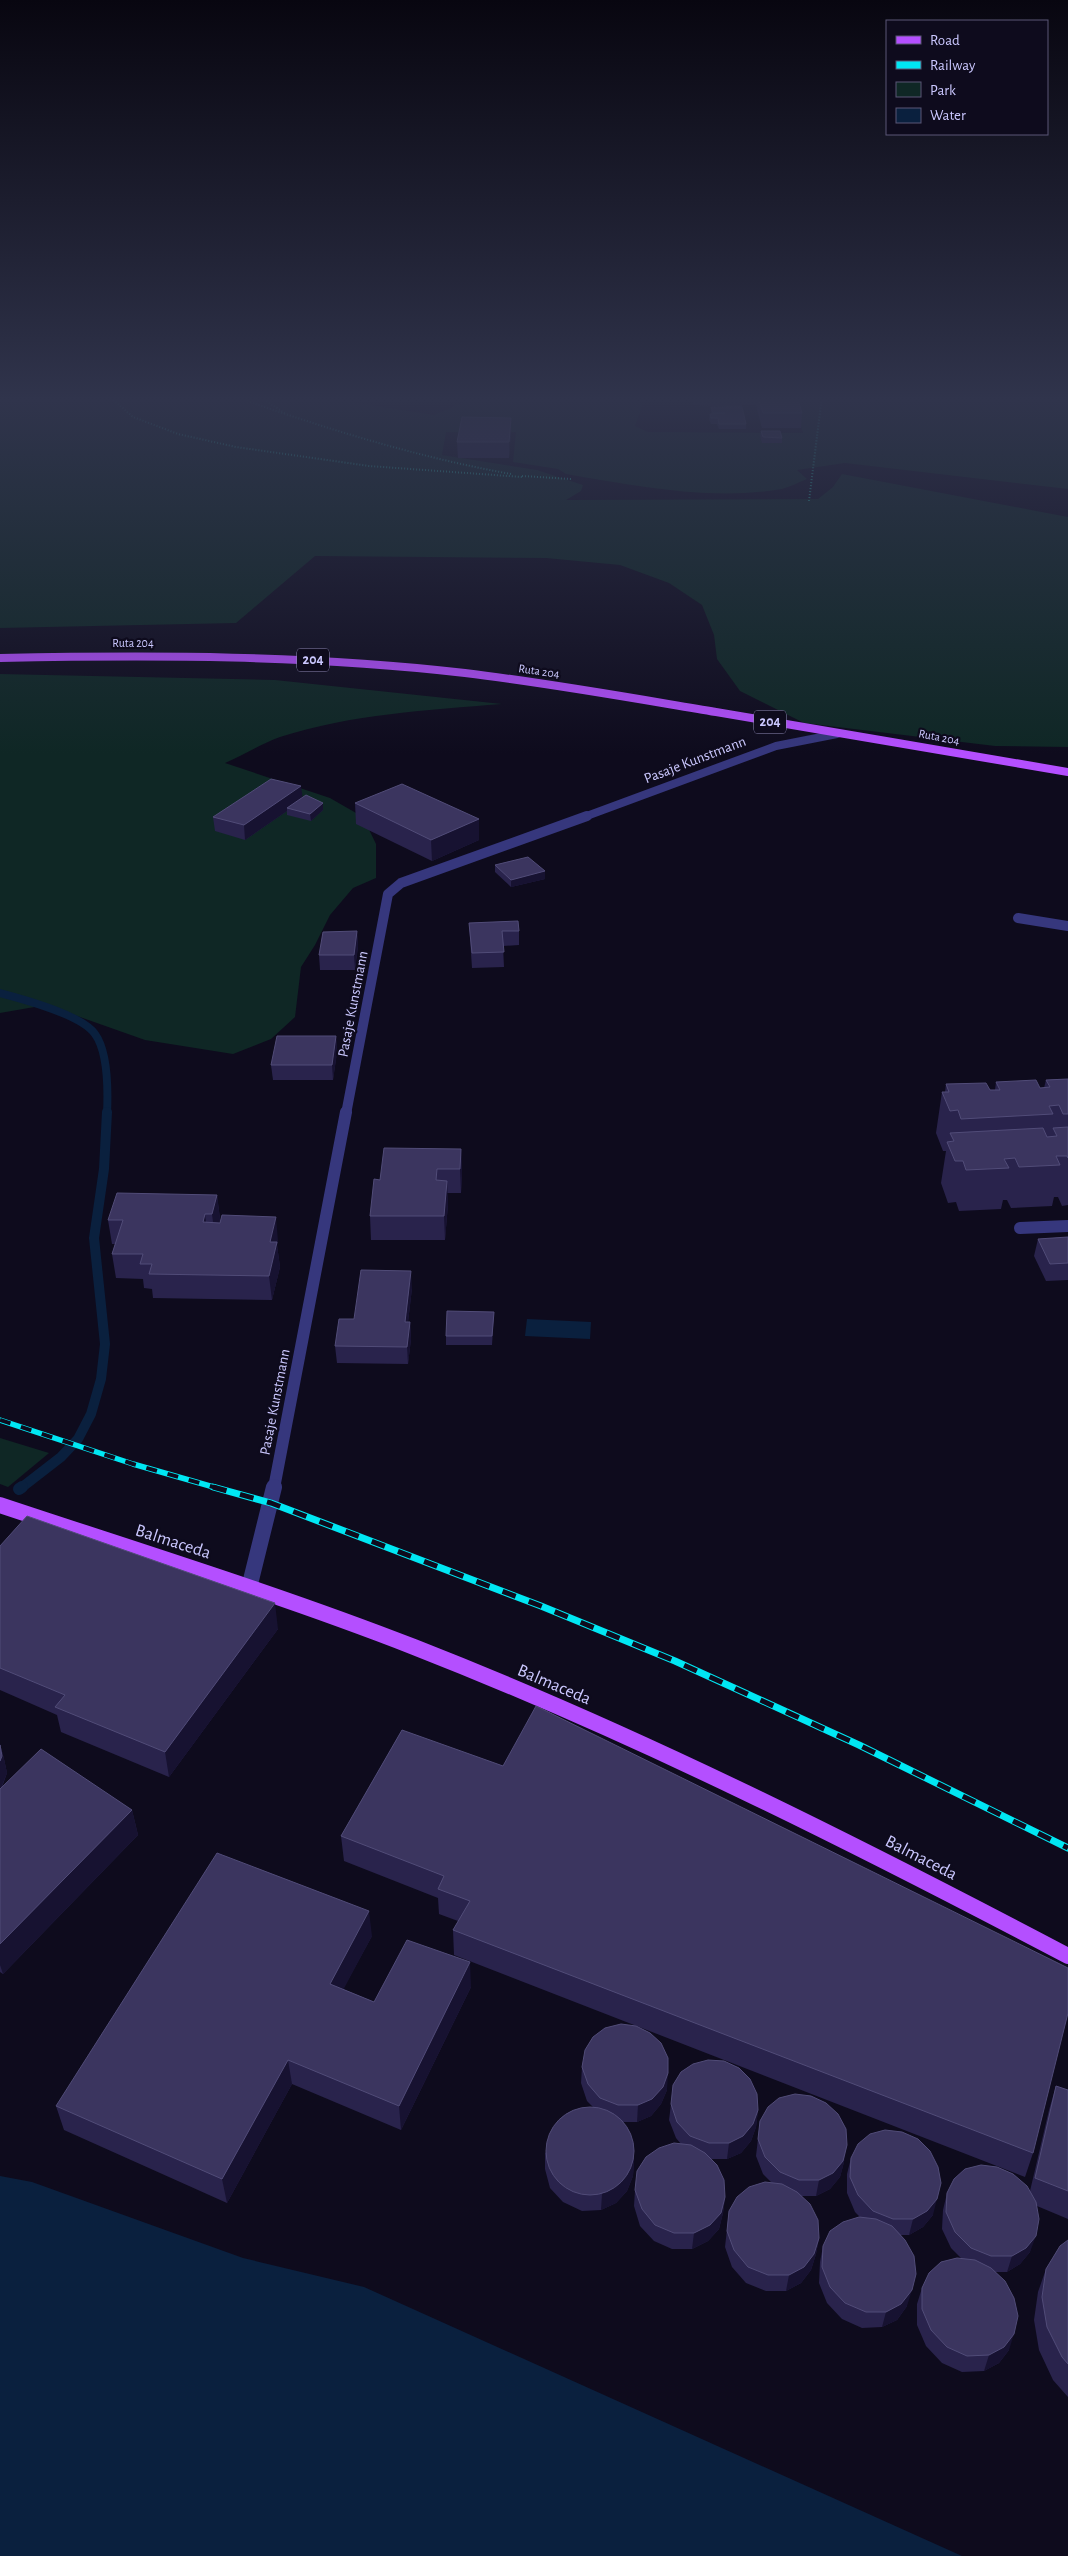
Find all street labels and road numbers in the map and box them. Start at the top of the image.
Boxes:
street label: Ruta 204 [112,637,154,649]
road number: 204 [297,648,329,672]
street label: Ruta 204 [518,662,561,680]
road number: 204 [754,710,786,734]
street label: Ruta 204 [918,727,961,747]
street label: Pasaje Kunstmann [642,734,748,786]
street label: Pasaje Kunstmann [335,950,371,1058]
street label: Pasaje Kunstmann [257,1348,293,1456]
street label: Balmaceda [133,1521,213,1563]
street label: Balmaceda [515,1661,593,1709]
street label: Balmaceda [882,1832,960,1884]

